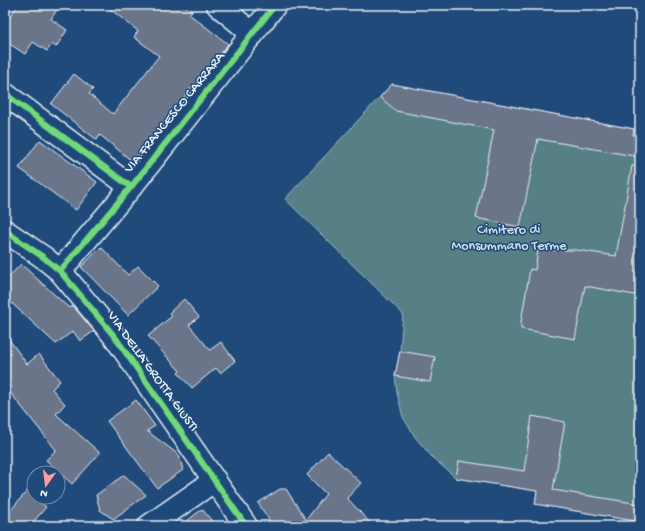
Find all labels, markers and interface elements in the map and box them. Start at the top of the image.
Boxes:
street label: VIA FRANCESCO CARRARA [120,48,230,178]
park label: Cimitero di Monsummano Terme [452,222,567,255]
street label: VIA DELLA GROTTA GIUSTI [102,308,201,436]
north arrow [26,465,66,505]
text: N [39,486,49,499]

